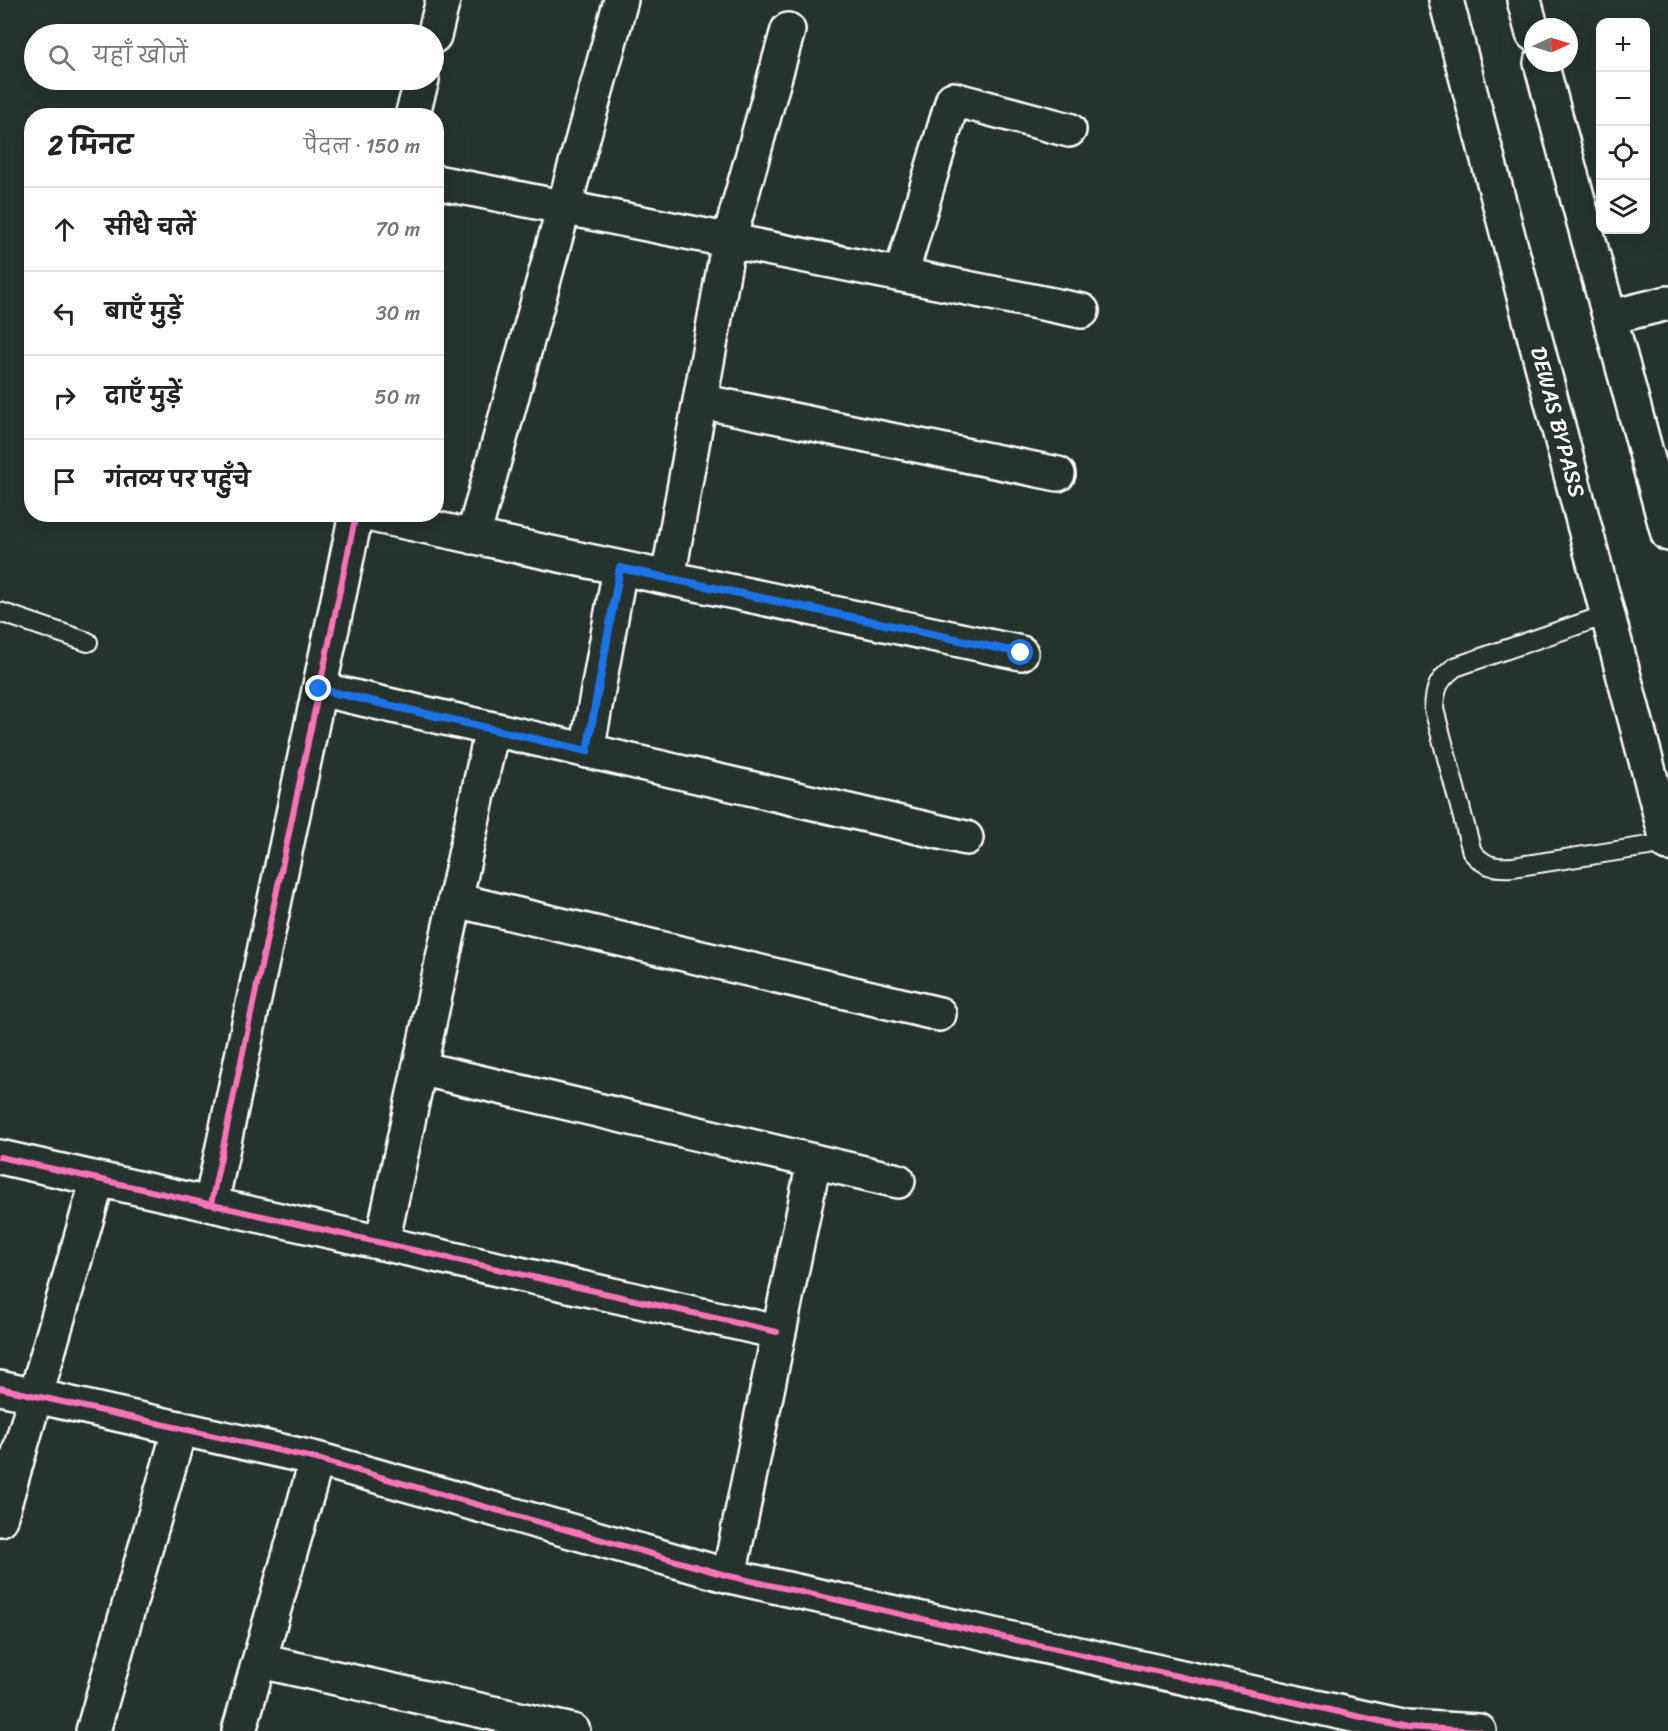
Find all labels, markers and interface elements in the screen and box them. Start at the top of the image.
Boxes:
north arrow [1524,18,1578,72]
map controls [1596,18,1650,234]
button: + [1596,18,1650,72]
search box [24,24,444,90]
text: यहाँ खोजें [93,36,188,75]
icon: search [45,41,78,74]
button: − [1596,72,1650,126]
text: 2 मिनट [48,122,133,168]
button: locate [1596,126,1650,180]
text: पैदल · 150 m [304,129,420,164]
button: layers [1596,180,1650,234]
text: सीधे चलें [105,208,195,247]
text: 70 m [375,212,420,247]
icon: ahead [48,213,81,246]
text: बाएँ मुड़ें [105,292,182,331]
text: 30 m [376,296,420,331]
icon: left [48,297,81,330]
street label: DEWAS BYPASS [1519,342,1597,502]
text: दाएँ मुड़ें [105,376,182,415]
text: 50 m [375,380,420,415]
icon: right [48,381,81,414]
text: गंतव्य पर पहुँचे [105,460,250,499]
icon: arrive [48,465,81,498]
route start [1007,639,1033,665]
route end [305,675,331,701]

